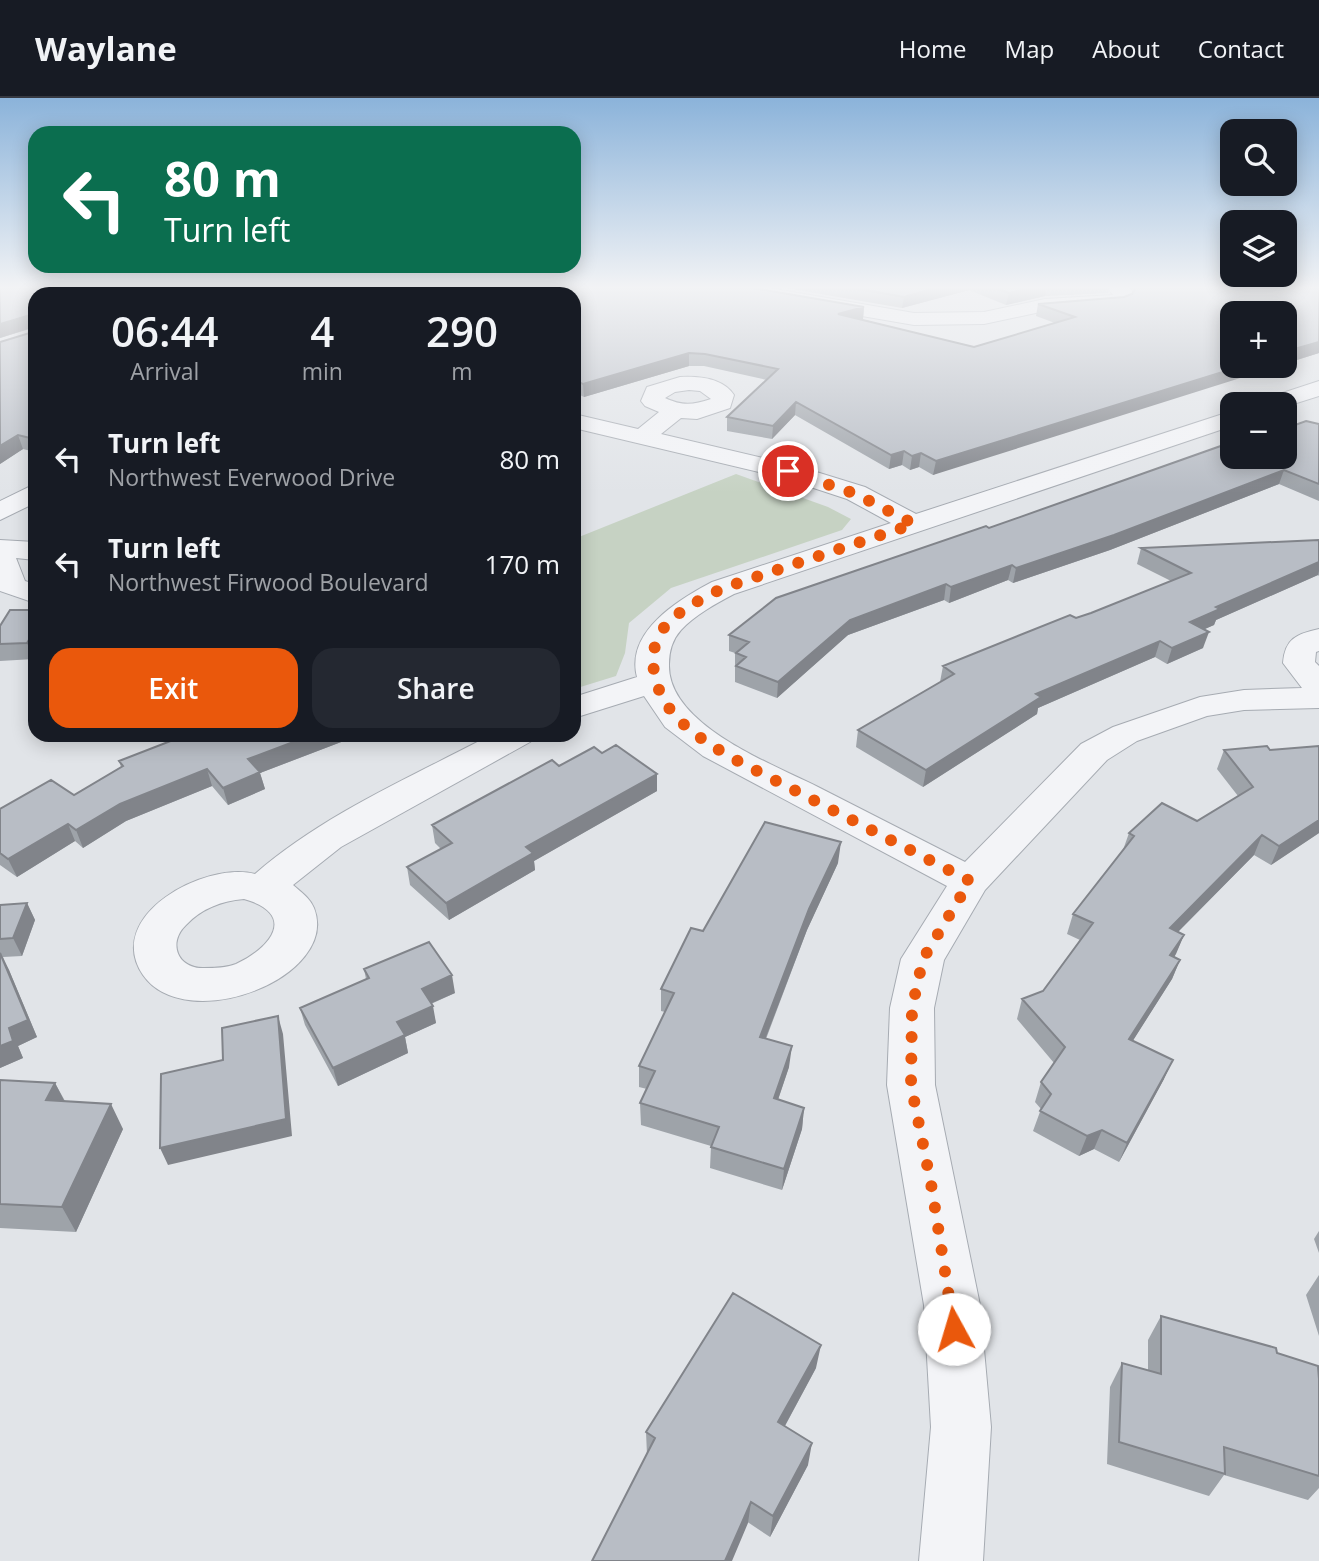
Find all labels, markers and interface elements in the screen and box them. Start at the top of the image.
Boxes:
text: Waylane [35,26,177,71]
text: Home [899,32,967,65]
text: Map [1005,32,1054,65]
text: About [1092,32,1160,65]
text: Contact [1198,32,1284,65]
map controls [1220,119,1297,469]
button: search [1220,119,1297,196]
text: 80 m [164,145,281,211]
icon: left [49,154,140,245]
text: Turn left [164,208,290,251]
button: layers [1220,210,1297,287]
button: + [1220,301,1297,378]
text: 06:44 [111,302,219,359]
text: 4 [310,302,334,359]
text: 290 [426,302,498,359]
text: Arrival [130,355,199,387]
text: min [302,355,343,387]
text: m [451,355,473,387]
button: − [1220,392,1297,469]
text: Turn left [108,425,220,461]
icon: left [49,440,87,478]
text: 80 m [499,441,560,477]
pin [758,441,818,501]
icon: arrive [769,452,807,490]
text: Northwest Everwood Drive [108,461,395,493]
text: Turn left [108,530,220,566]
icon: left [49,545,87,583]
text: 170 m [485,546,560,582]
text: Northwest Firwood Boulevard [108,566,429,598]
button: Exit [49,648,298,728]
button: Share [312,648,560,728]
position arrow [917,1292,991,1366]

